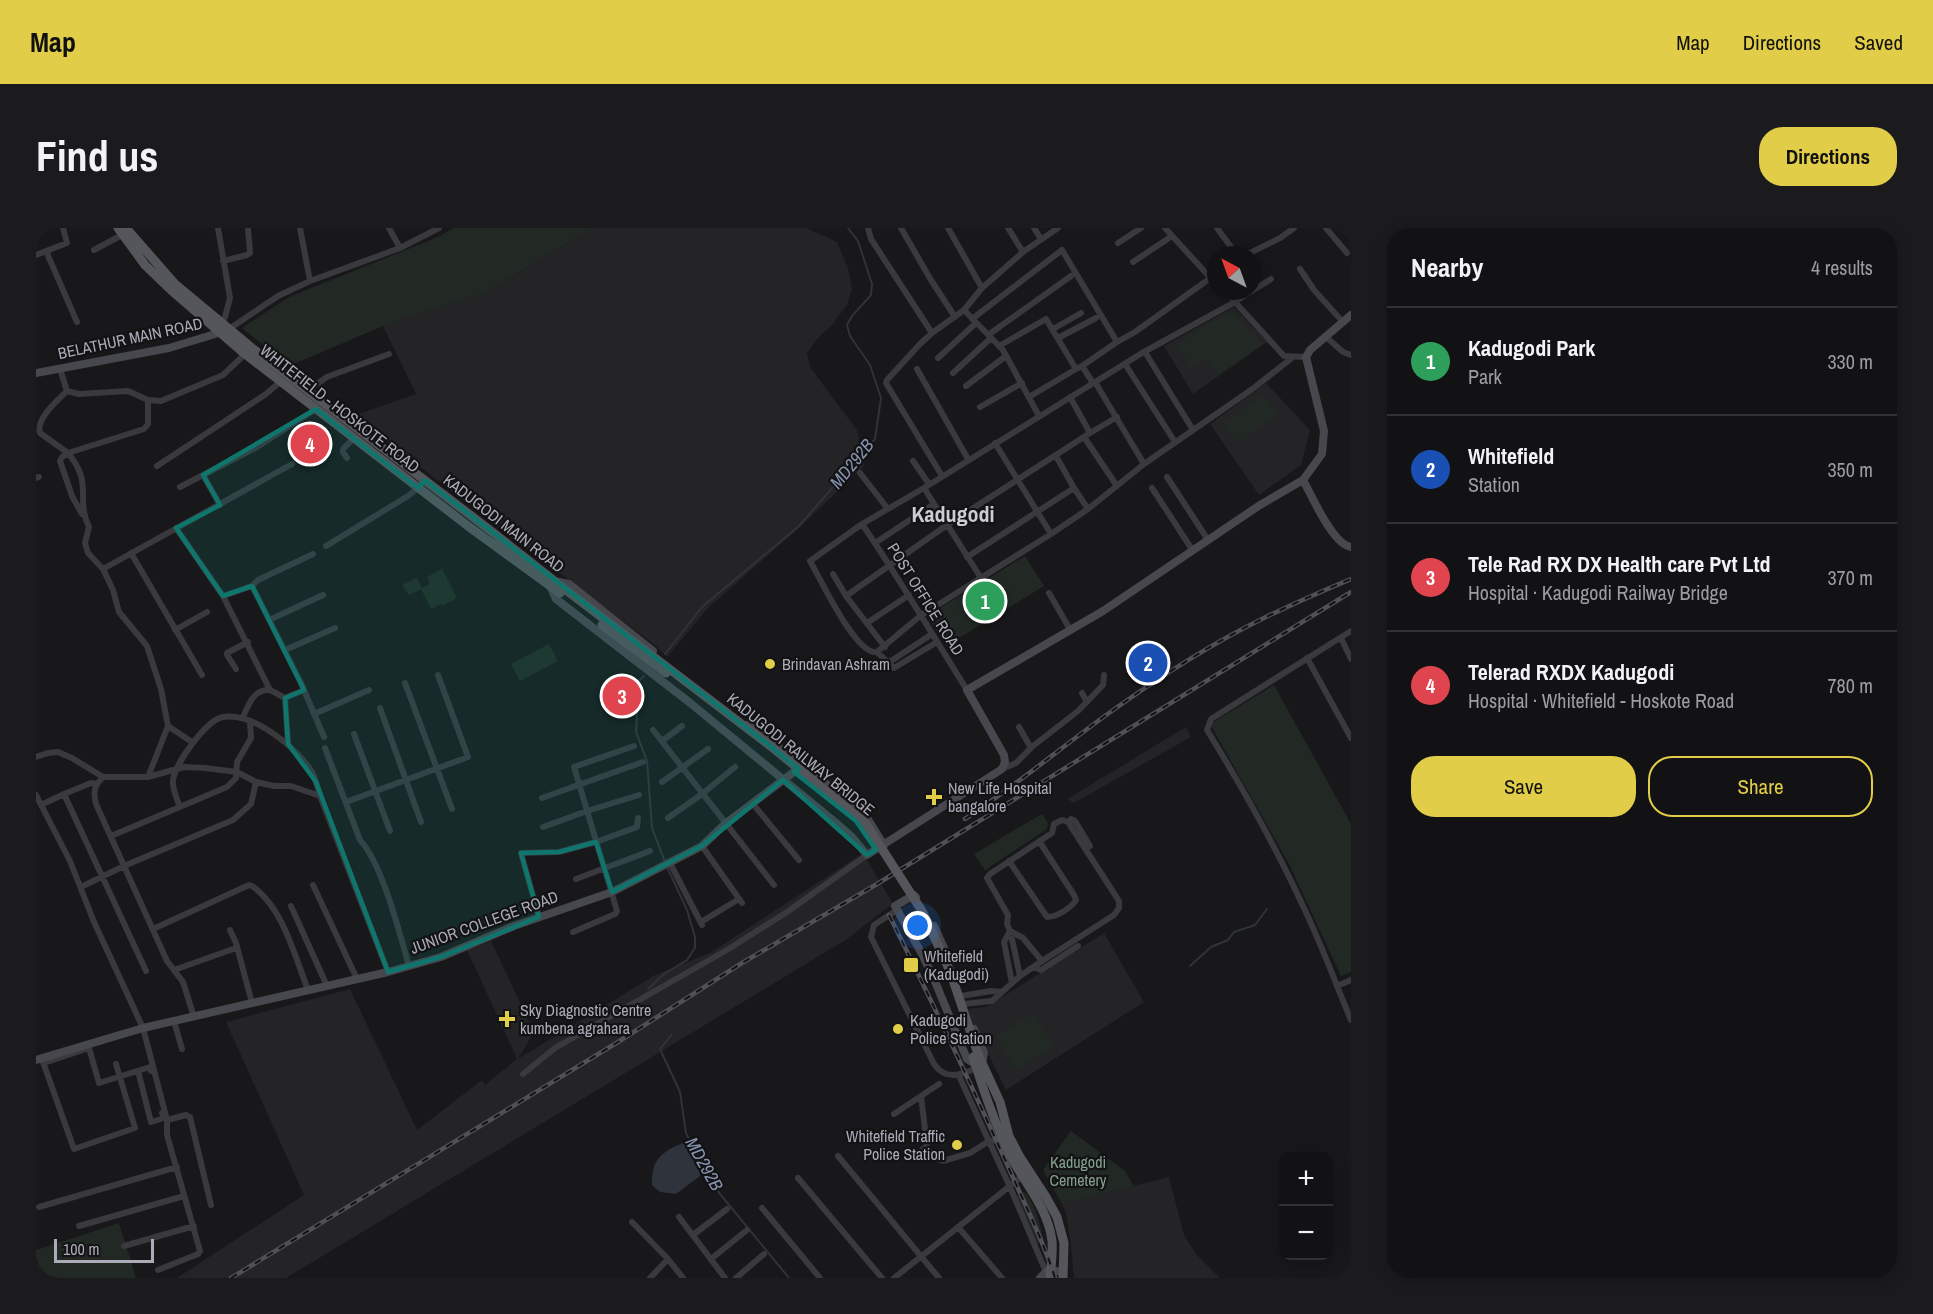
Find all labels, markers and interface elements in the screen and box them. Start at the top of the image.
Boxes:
text: Map [30,23,76,61]
text: Map [1676,28,1710,57]
text: Directions [1743,28,1821,57]
text: Saved [1854,28,1903,57]
button: Directions [1759,127,1897,186]
text: Find us [36,128,158,184]
north arrow [1207,246,1261,300]
text: Nearby [1411,250,1483,285]
text: 4 results [1811,254,1873,281]
street label: BELATHUR MAIN ROAD [56,312,204,364]
text: Kadugodi Park [1468,333,1595,363]
street label: WHITEFIELD - HOSKOTE ROAD [256,339,424,477]
text: 1 [1426,348,1435,375]
text: 330 m [1827,348,1873,375]
text: Park [1468,363,1502,390]
pin: 4 [290,422,330,466]
water label: MD292B [824,433,879,494]
text: Whitefield [1468,441,1554,471]
text: 2 [1426,456,1435,483]
text: 350 m [1827,456,1873,483]
street label: KADUGODI MAIN ROAD [439,469,569,577]
text: Station [1468,471,1520,498]
district label: Kadugodi [911,499,995,529]
street label: POST OFFICE ROAD [883,539,969,659]
text: Tele Rad RX DX Health care Pvt Ltd [1468,549,1770,579]
text: 3 [1426,564,1435,591]
text: 370 m [1827,564,1873,591]
pin: 1 [966,578,1004,623]
text: Hospital · Kadugodi Railway Bridge [1468,579,1728,606]
pin: 2 [1128,640,1168,686]
place label: Brindavan Ashram [782,653,890,675]
marker: Brindavan Ashram [763,657,777,671]
text: Telerad RXDX Kadugodi [1468,657,1674,687]
text: 4 [1426,672,1435,699]
text: 780 m [1827,672,1873,699]
pin: 3 [602,674,642,718]
text: Hospital · Whitefield - Hoskote Road [1468,687,1734,714]
street label: KADUGODI RAILWAY BRIDGE [723,688,879,820]
button: Save [1411,756,1636,817]
button: Share [1648,756,1873,817]
place label: New Life Hospital bangalore [948,777,1052,817]
marker: New Life Hospital bangalore [925,788,943,806]
street label: JUNIOR COLLEGE ROAD [407,885,561,959]
your location [903,911,932,940]
place label: Whitefield (Kadugodi) [924,945,989,985]
marker: Whitefield (Kadugodi) [902,956,920,974]
place label: Sky Diagnostic Centre kumbena agrahara [520,999,651,1039]
place label: Kadugodi Police Station [910,1009,992,1049]
marker: Sky Diagnostic Centre kumbena agrahara [498,1010,516,1028]
marker: Kadugodi Police Station [891,1022,905,1036]
place label: Whitefield Traffic Police Station [846,1125,945,1165]
water label: MD292B [680,1133,729,1195]
marker: Whitefield Traffic Police Station [950,1138,964,1152]
park label: Kadugodi Cemetery [1050,1151,1107,1191]
map controls [1279,1152,1333,1260]
button: + [1279,1152,1333,1206]
button: − [1279,1206,1333,1260]
scale bar [54,1236,154,1264]
text: 100 m [63,1238,99,1260]

